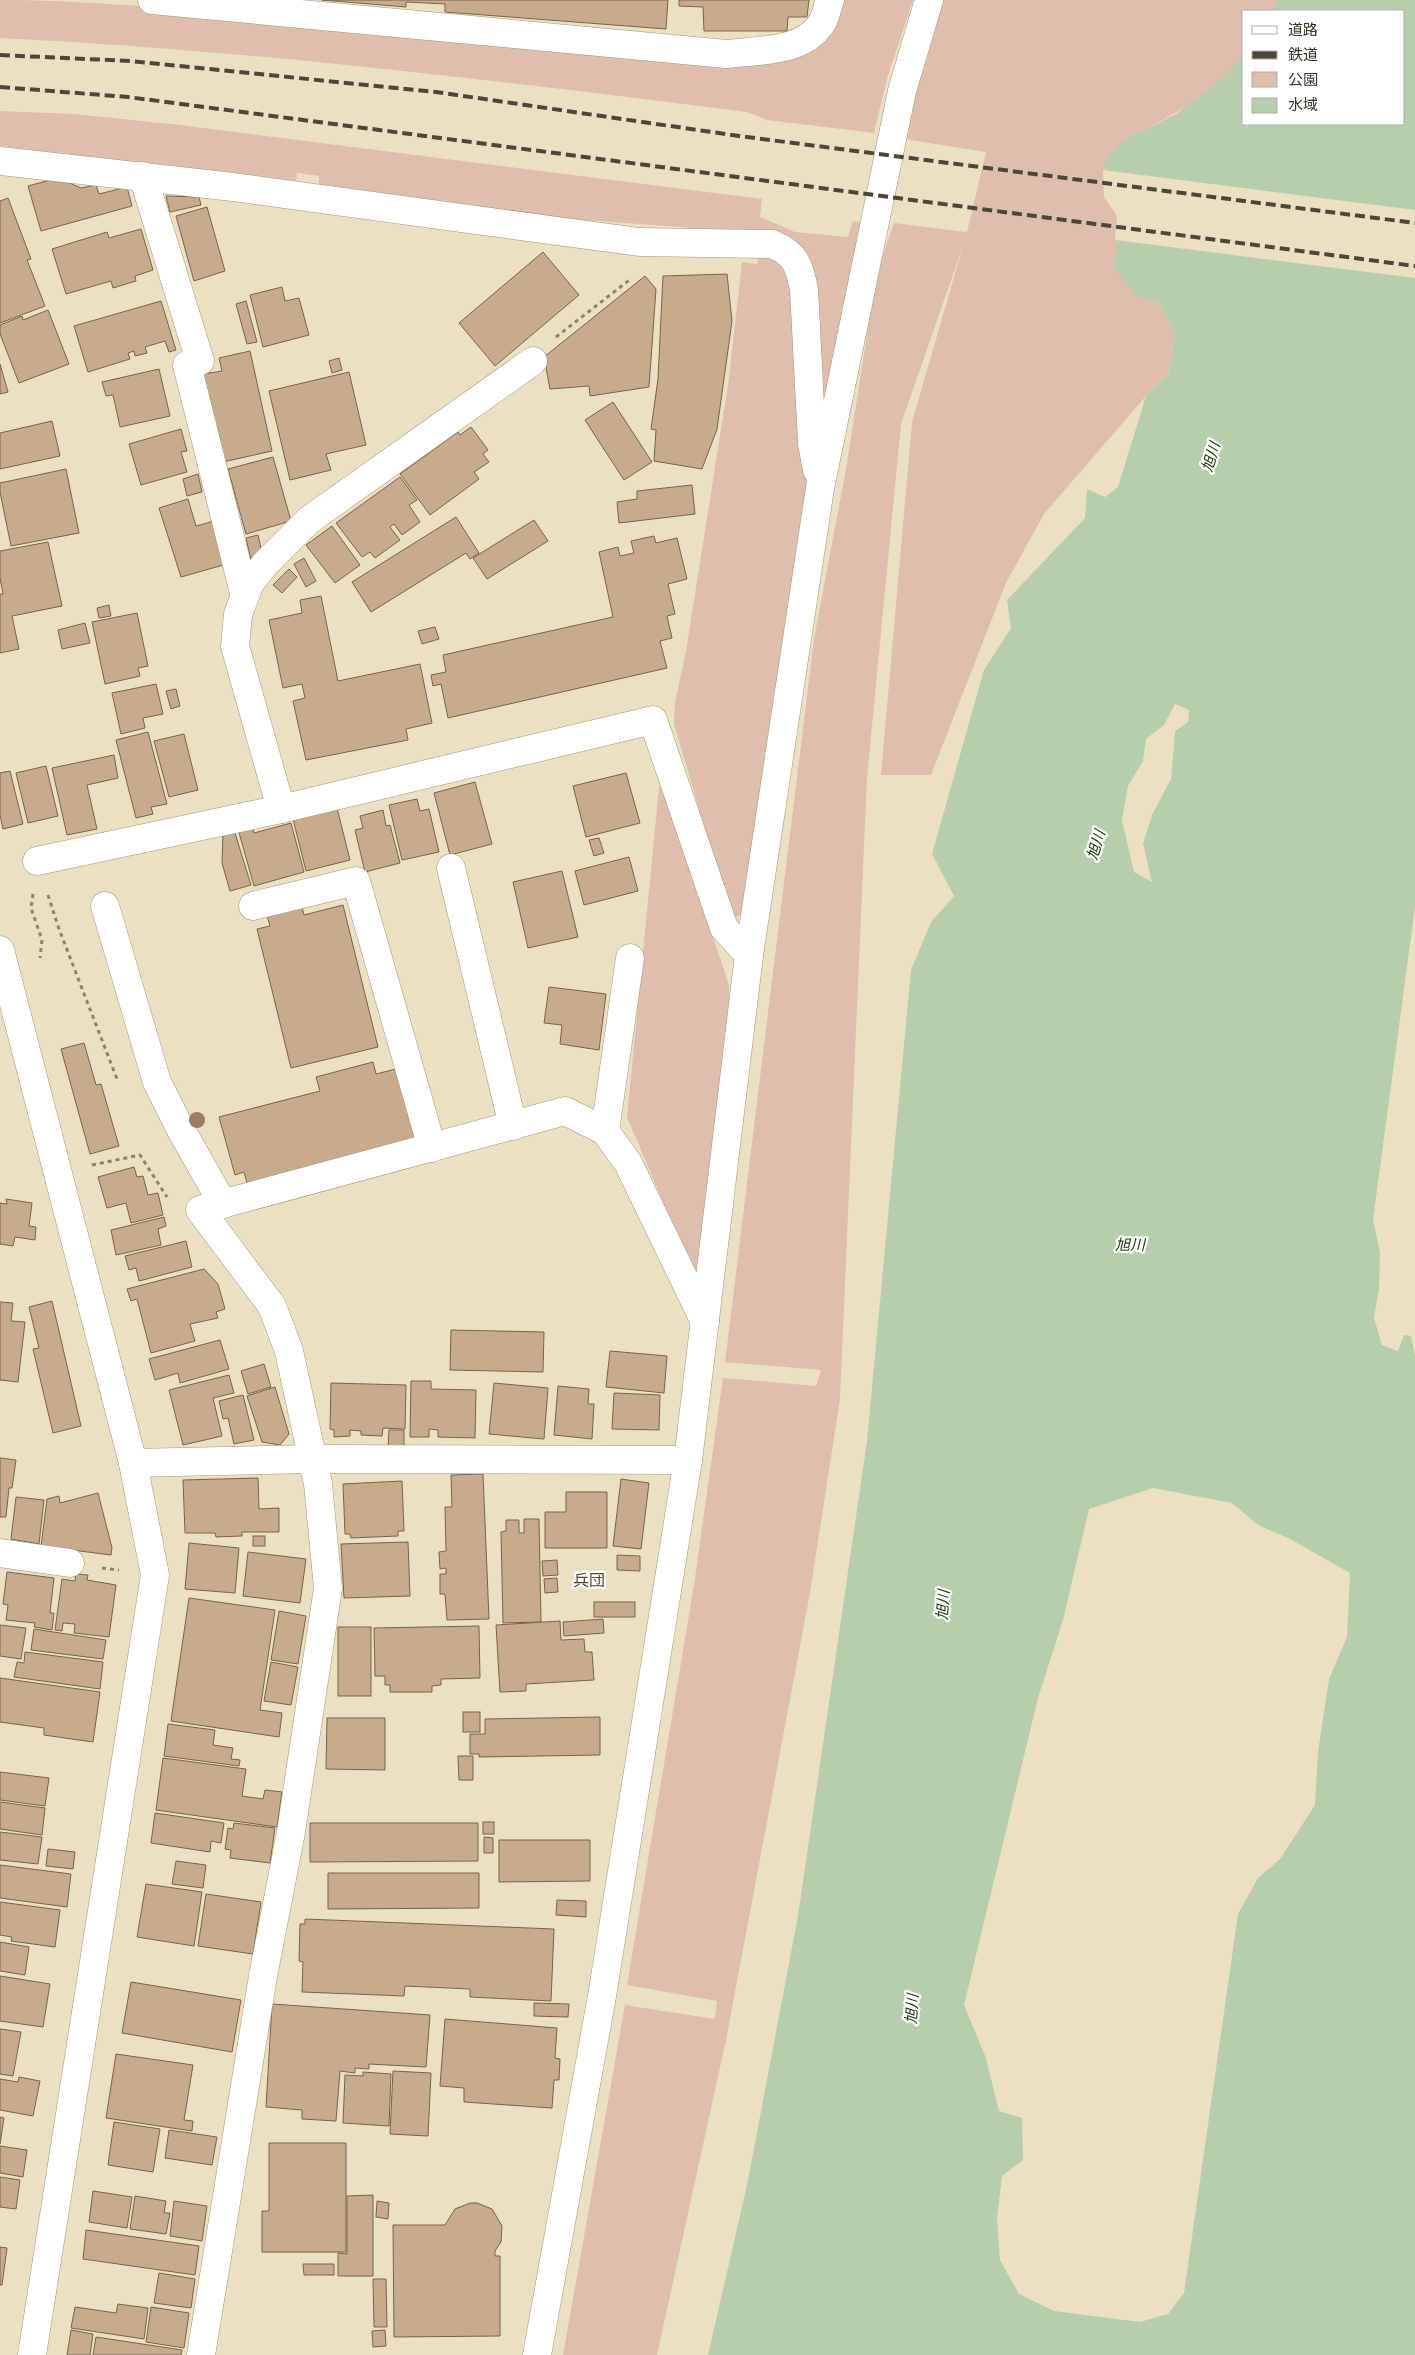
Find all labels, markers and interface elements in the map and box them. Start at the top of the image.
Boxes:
legend [1242,10,1405,125]
text: 道路 [1288,21,1318,39]
text: 鉄道 [1288,46,1318,64]
text: 公園 [1288,71,1318,89]
text: 水域 [1288,96,1318,114]
water label: 旭川 [1198,438,1225,474]
water label: 旭川 [1083,826,1110,862]
water label: 旭川 [1115,1236,1147,1254]
district label: 兵団 [573,1571,605,1590]
water label: 旭川 [933,1587,953,1621]
water label: 旭川 [902,1991,922,2025]

